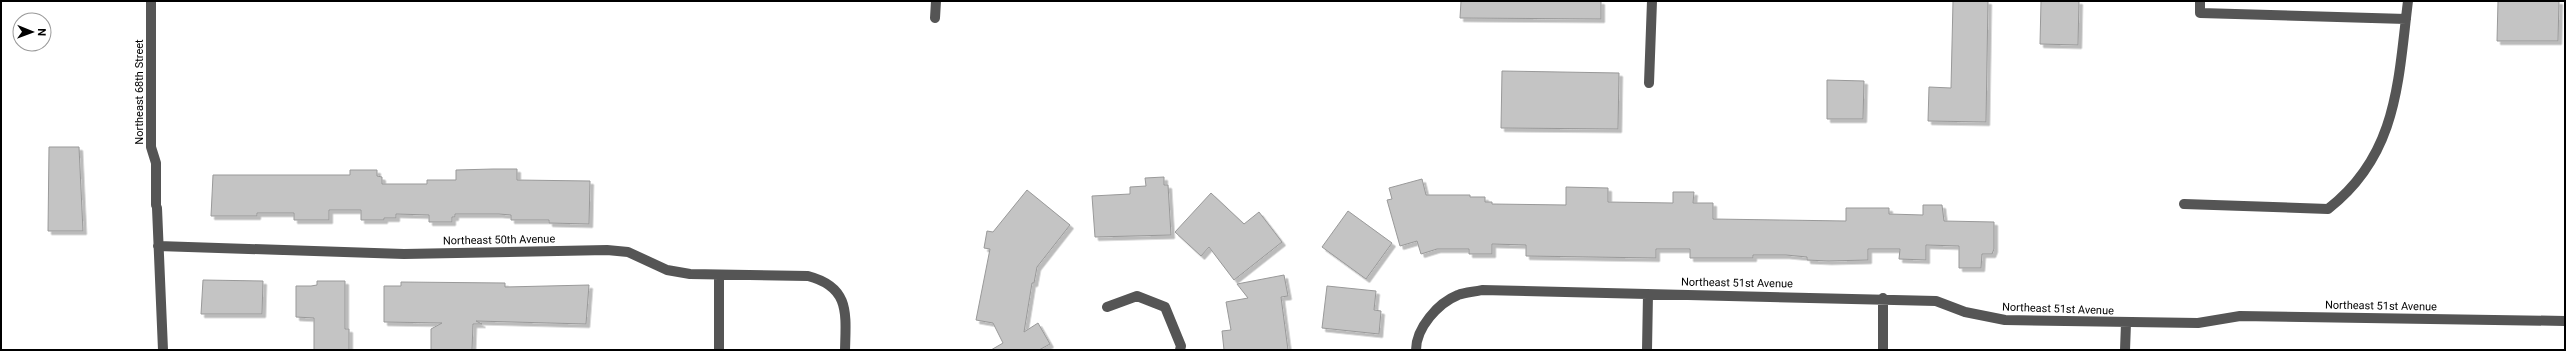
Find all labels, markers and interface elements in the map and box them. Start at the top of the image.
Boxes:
north arrow [12,12,52,52]
text: N [35,28,48,36]
street label: Northeast 68th Street [133,39,146,145]
street label: Northeast 50th Avenue [443,233,555,247]
street label: Northeast 51st Avenue [1681,276,1793,290]
street label: Northeast 51st Avenue [2325,299,2437,313]
street label: Northeast 51st Avenue [2002,301,2114,317]

